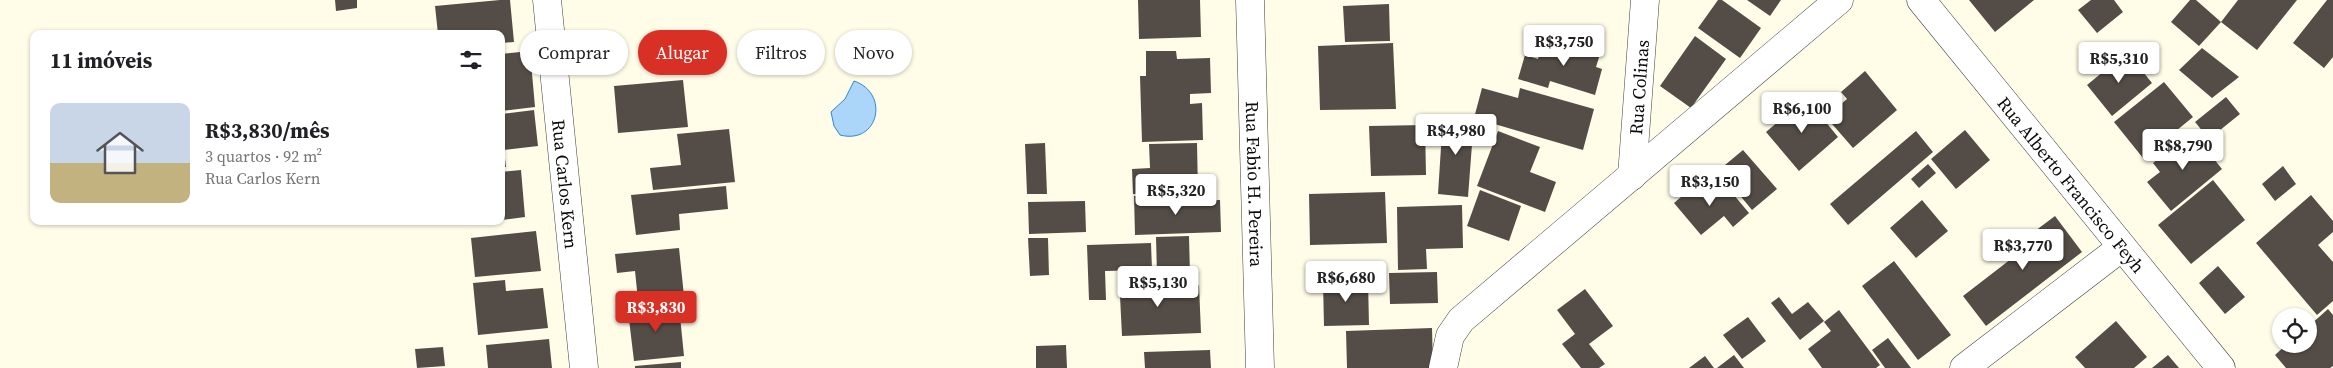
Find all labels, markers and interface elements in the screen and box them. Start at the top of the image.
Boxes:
pin: R$3,750 [1518,24,1610,67]
chip: Comprar [520,30,628,75]
chip: Alugar [638,30,727,75]
chip: Filtros [737,30,825,75]
chip: Novo [835,30,912,75]
text: R$3,750 [1534,30,1594,52]
street label: Rua Colinas [1623,39,1655,136]
pin: R$5,310 [2073,42,2165,84]
text: 11 imóveis [50,46,152,75]
icon: filters [457,46,485,74]
text: R$5,310 [2089,47,2149,69]
street label: Rua Alberto Francisco Feyh [1992,91,2151,278]
pin: R$6,100 [1756,92,1848,134]
text: R$6,100 [1772,97,1832,119]
street label: Rua Fabio H. Pereira [1240,101,1270,268]
pin: R$4,980 [1410,114,1502,156]
text: R$3,830/mês [205,116,330,145]
street label: Rua Carlos Kern [547,118,584,250]
text: R$4,980 [1426,119,1486,141]
icon: home [90,123,150,183]
pin: R$8,790 [2137,128,2229,171]
text: R$8,790 [2153,134,2213,156]
text: 3 quartos · 92 m² [205,145,322,167]
pin: R$3,150 [1664,164,1756,207]
text: Rua Carlos Kern [205,167,320,189]
text: R$3,150 [1680,170,1740,192]
pin: R$5,320 [1130,174,1222,216]
text: R$5,320 [1146,179,1206,201]
pin: R$3,770 [1977,228,2069,271]
text: R$3,770 [1993,234,2053,256]
pin: R$6,680 [1300,260,1392,303]
pin: R$5,130 [1112,266,1204,308]
text: R$6,680 [1316,266,1376,288]
text: R$5,130 [1128,271,1188,293]
pin: R$3,830 [610,290,702,333]
text: R$3,830 [626,296,686,318]
map controls [2272,308,2317,353]
button: locate [2272,308,2317,353]

